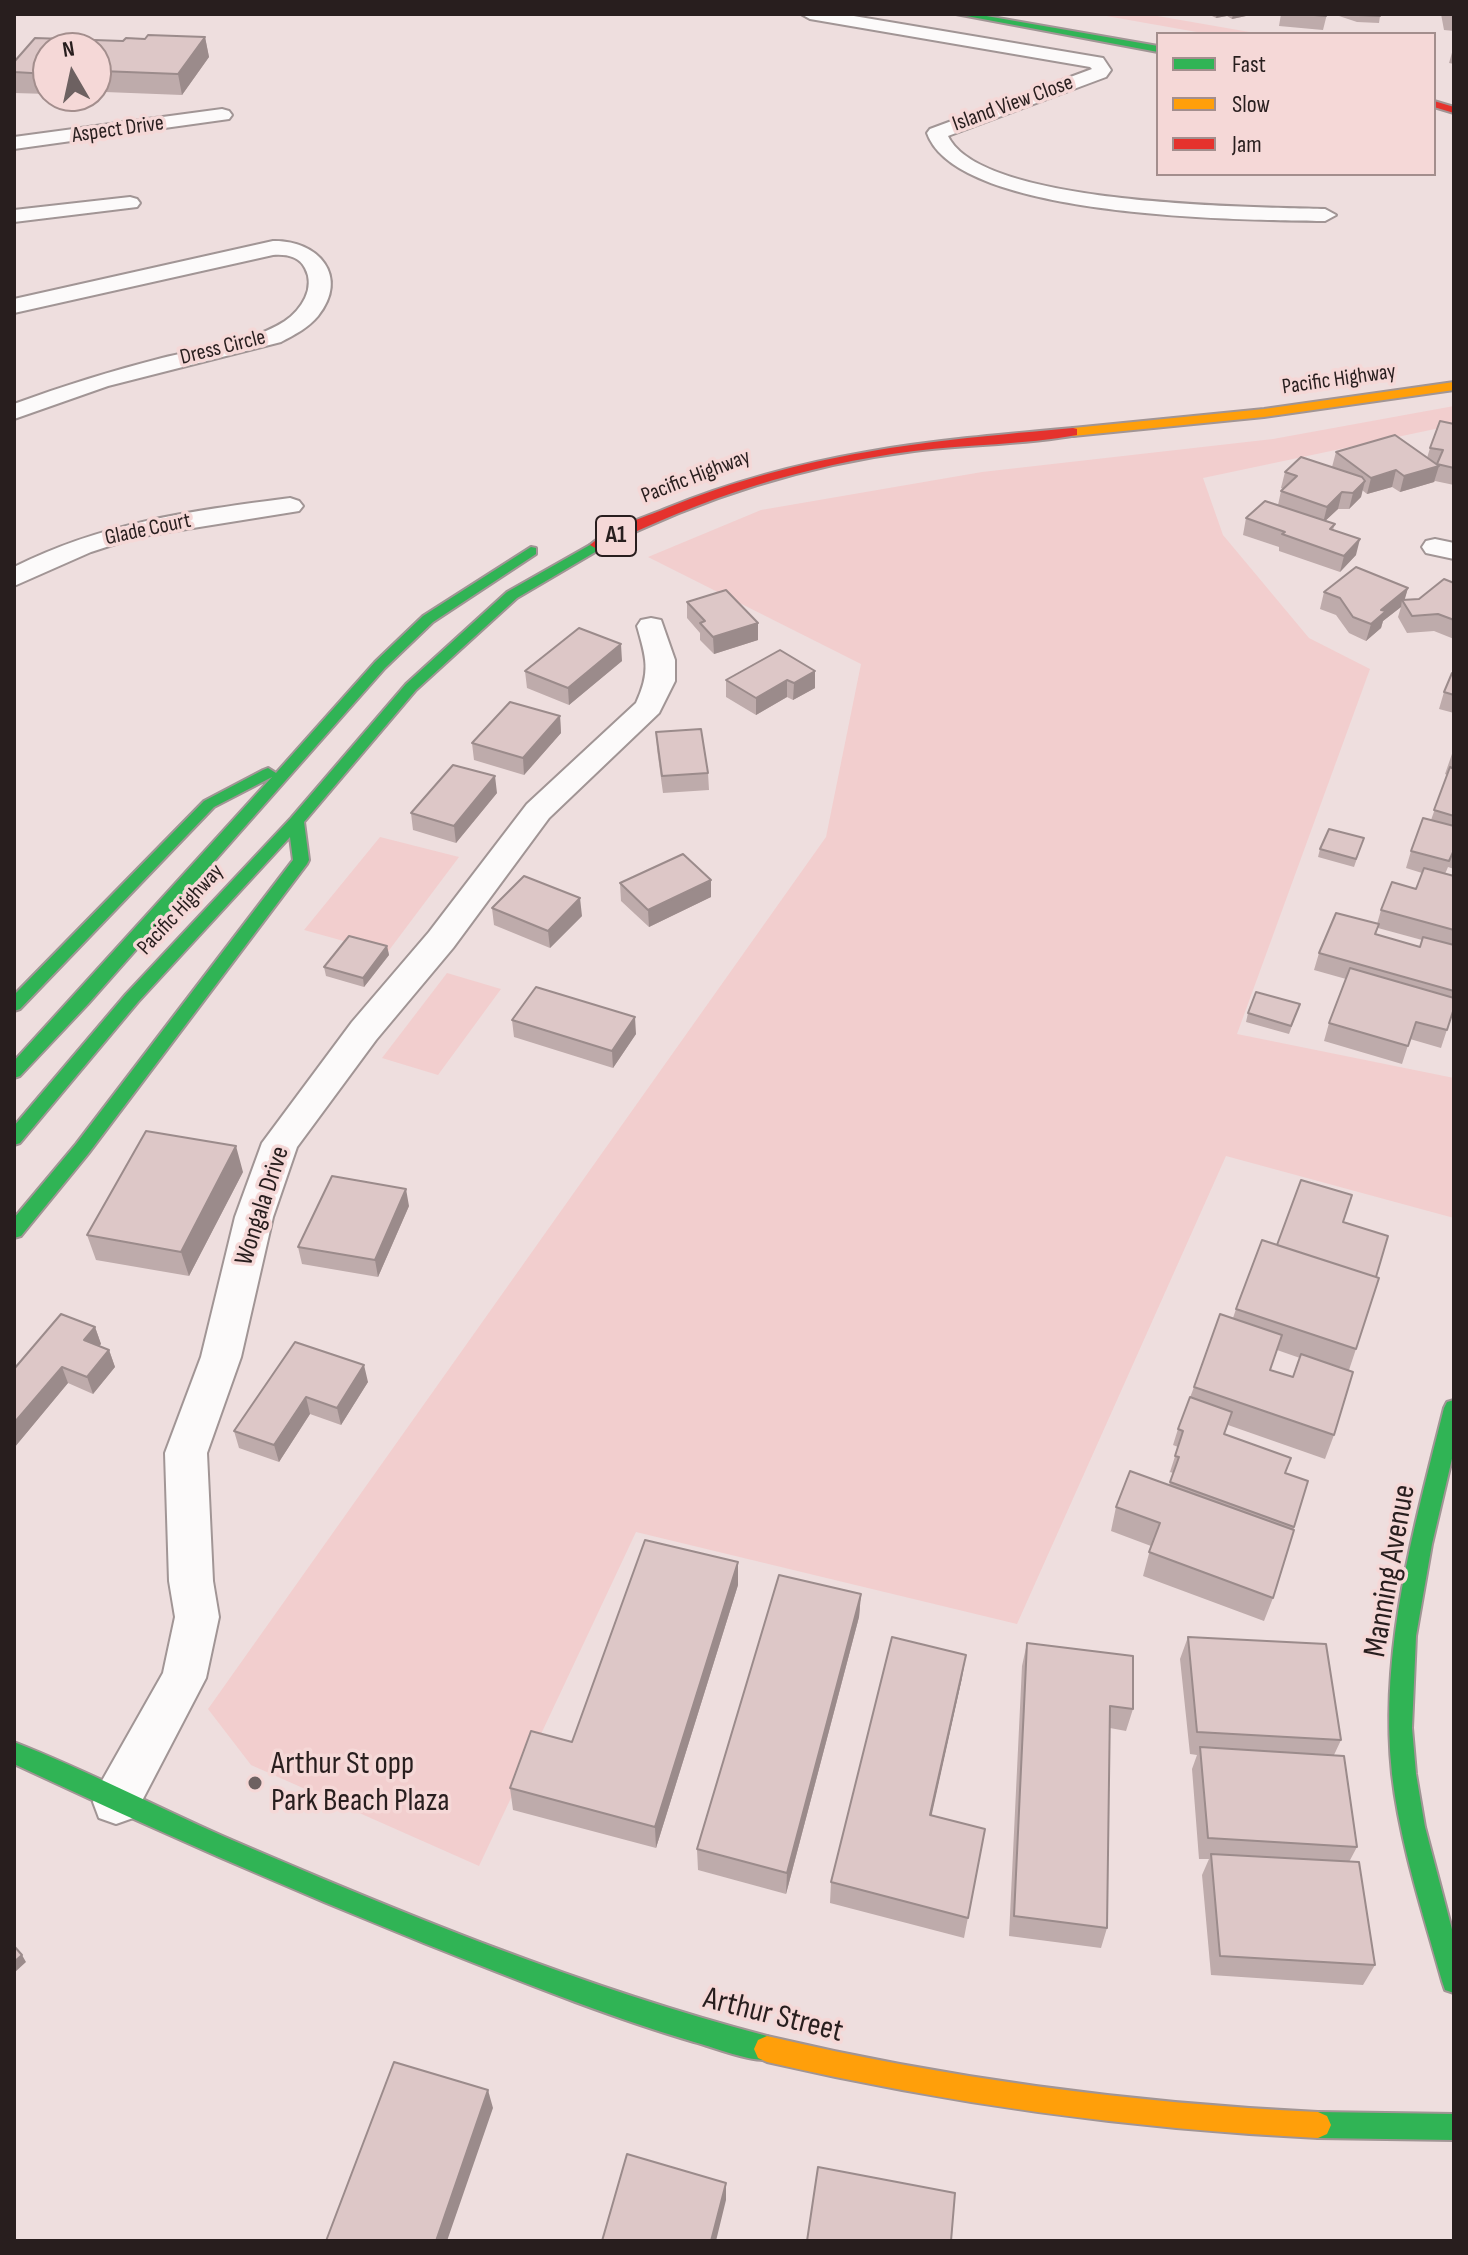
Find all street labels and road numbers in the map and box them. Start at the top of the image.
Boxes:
street label: Island View Close [949,70,1077,138]
street label: Aspect Drive [70,110,166,150]
street label: Dress Circle [178,325,268,371]
street label: Pacific Highway [1280,359,1398,401]
street label: Pacific Highway [638,444,754,510]
street label: Glade Court [103,508,193,552]
road number: A1 [596,516,636,556]
street label: Pacific Highway [132,859,230,961]
street label: Wongala Drive [229,1143,297,1269]
street label: Manning Avenue [1357,1482,1425,1660]
street label: Arthur Street [699,1980,847,2052]

